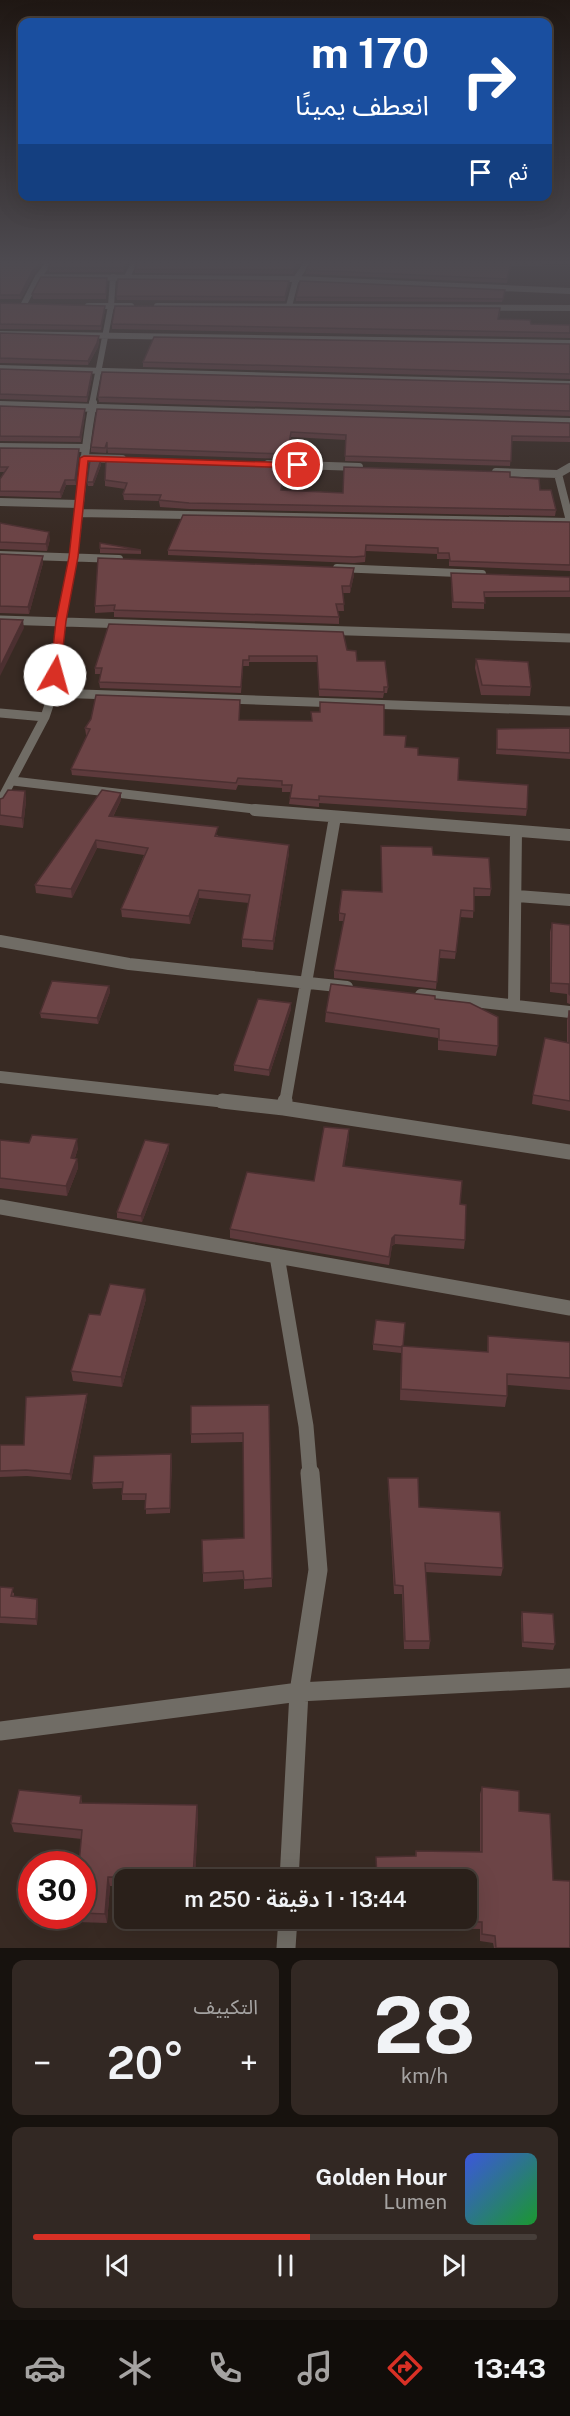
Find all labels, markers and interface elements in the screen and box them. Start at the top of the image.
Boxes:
text: 170 m [311,28,429,77]
icon: right [450,42,528,120]
text: انعطف يمينًا [295,89,429,121]
icon: arrive [464,156,497,189]
text: ثم [509,159,528,185]
pin [272,439,323,490]
icon: arrive [281,448,314,481]
position arrow [23,643,87,707]
speed limit sign: 30 [18,1851,96,1929]
text: 13:44 · 1 دقيقة · 250 m [184,1886,407,1912]
text: 28 [374,1979,475,2071]
text: التكييف [194,1995,258,2019]
text: 20° [107,2036,184,2089]
text: − [33,2044,51,2082]
text: + [240,2044,258,2082]
text: km/h [401,2064,448,2088]
text: Golden Hour [316,2164,447,2190]
text: Lumen [384,2190,447,2214]
icon: previous [101,2249,134,2282]
icon: pause [269,2249,302,2282]
icon: next [437,2249,470,2282]
icon: car [24,2347,66,2389]
icon: climate [114,2347,156,2389]
icon: phone [204,2347,246,2389]
icon: music [294,2347,336,2389]
icon: directions [384,2347,426,2389]
text: 13:43 [474,2352,546,2384]

